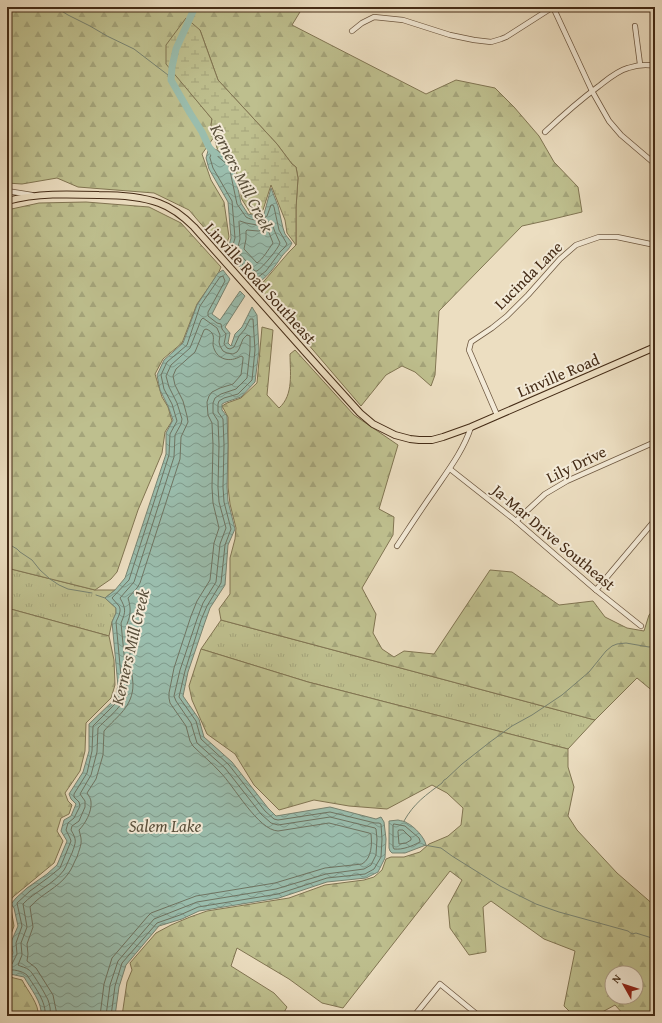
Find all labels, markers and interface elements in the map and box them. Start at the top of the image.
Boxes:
water label: Kerners Mill Creek [204,118,281,236]
street label: Linville Road Southeast [200,217,323,350]
street label: Lucinda Lane [488,235,568,315]
street label: Linville Road [513,347,603,403]
street label: Lily Drive [542,439,610,489]
street label: Ja-Mar Drive Southeast [486,477,621,596]
water label: Kerners Mill Creek [104,586,155,708]
water label: Salem Lake [129,813,201,838]
north arrow [604,965,644,1005]
text: N [608,970,625,987]

